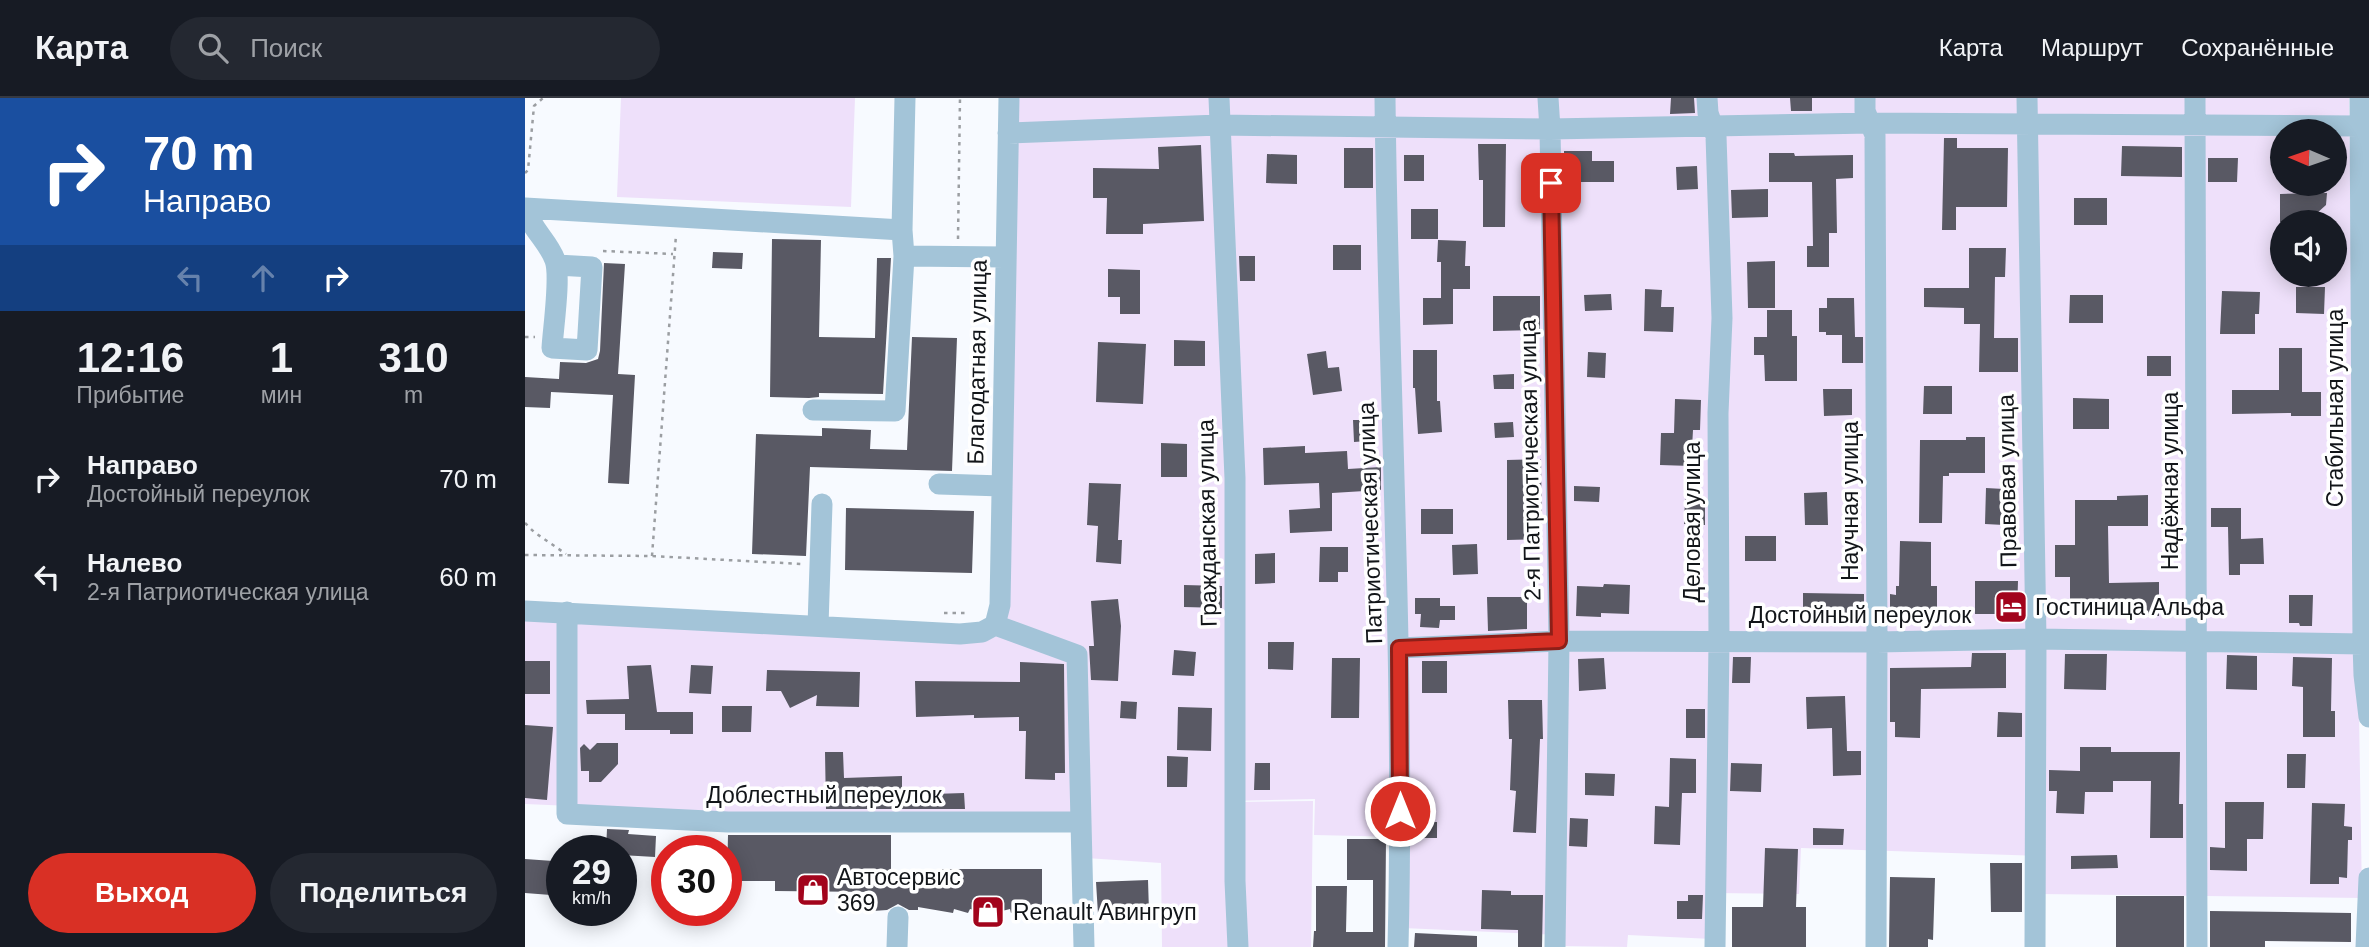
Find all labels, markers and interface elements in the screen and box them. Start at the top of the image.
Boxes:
search box [170,17,660,80]
text: Карта [35,29,128,66]
icon: search [194,29,232,67]
text: Поиск [250,33,322,63]
text: Карта [1939,34,2003,61]
text: Маршрут [2041,34,2143,61]
text: Сохранённые [2181,34,2334,61]
north arrow [2270,119,2347,196]
map controls [2270,119,2347,287]
icon: right [28,126,119,217]
text: 70 m [143,126,255,180]
pin [1521,153,1581,213]
icon: arrive [1532,164,1570,202]
text: Направо [143,183,271,219]
button: sound [2270,210,2347,287]
icon: left [171,259,209,297]
icon: ahead [244,259,282,297]
icon: right [317,259,355,297]
street label: Благодатная улица [962,259,992,465]
street label: Стабильная улица [2322,308,2348,507]
street label: 2-я Патриотическая улица [1515,319,1545,601]
text: 12:16 [77,334,184,381]
text: 1 [270,334,293,381]
text: 310 [379,334,449,381]
text: Прибытие [76,382,184,408]
text: мин [261,382,302,408]
text: m [404,382,423,408]
street label: Надёжная улица [2157,392,2183,570]
street label: Правовая улица [1992,394,2022,568]
street label: Патриотическая улица [1353,401,1387,645]
street label: Гражданская улица [1192,419,1222,627]
street label: Научная улица [1837,421,1863,581]
street label: Деловая улица [1679,441,1705,602]
text: Направо [87,450,198,480]
icon: right [28,460,66,498]
text: 70 m [439,464,497,494]
text: Достойный переулок [87,481,310,507]
text: Налево [87,548,182,578]
icon: left [28,558,66,596]
text: 60 m [439,562,497,592]
text: 2-я Патриотическая улица [87,579,369,605]
hotel icon: Гостиница Альфа [1992,588,2030,626]
place label: Гостиница Альфа [2035,594,2224,620]
street label: Достойный переулок [1749,602,1972,628]
position arrow [1363,774,1437,848]
street label: Доблестный переулок [706,782,943,808]
speed limit sign: 30 [651,835,742,926]
text: 29 [572,852,611,891]
button: Выход [28,853,256,933]
button: Поделиться [270,853,497,933]
place label: Автосервис 369 [837,864,961,916]
shop icon: Автосервис 369 [794,871,832,909]
text: km/h [572,888,611,908]
shop icon: Renault Авингруп [969,893,1007,931]
place label: Renault Авингруп [1013,899,1197,925]

